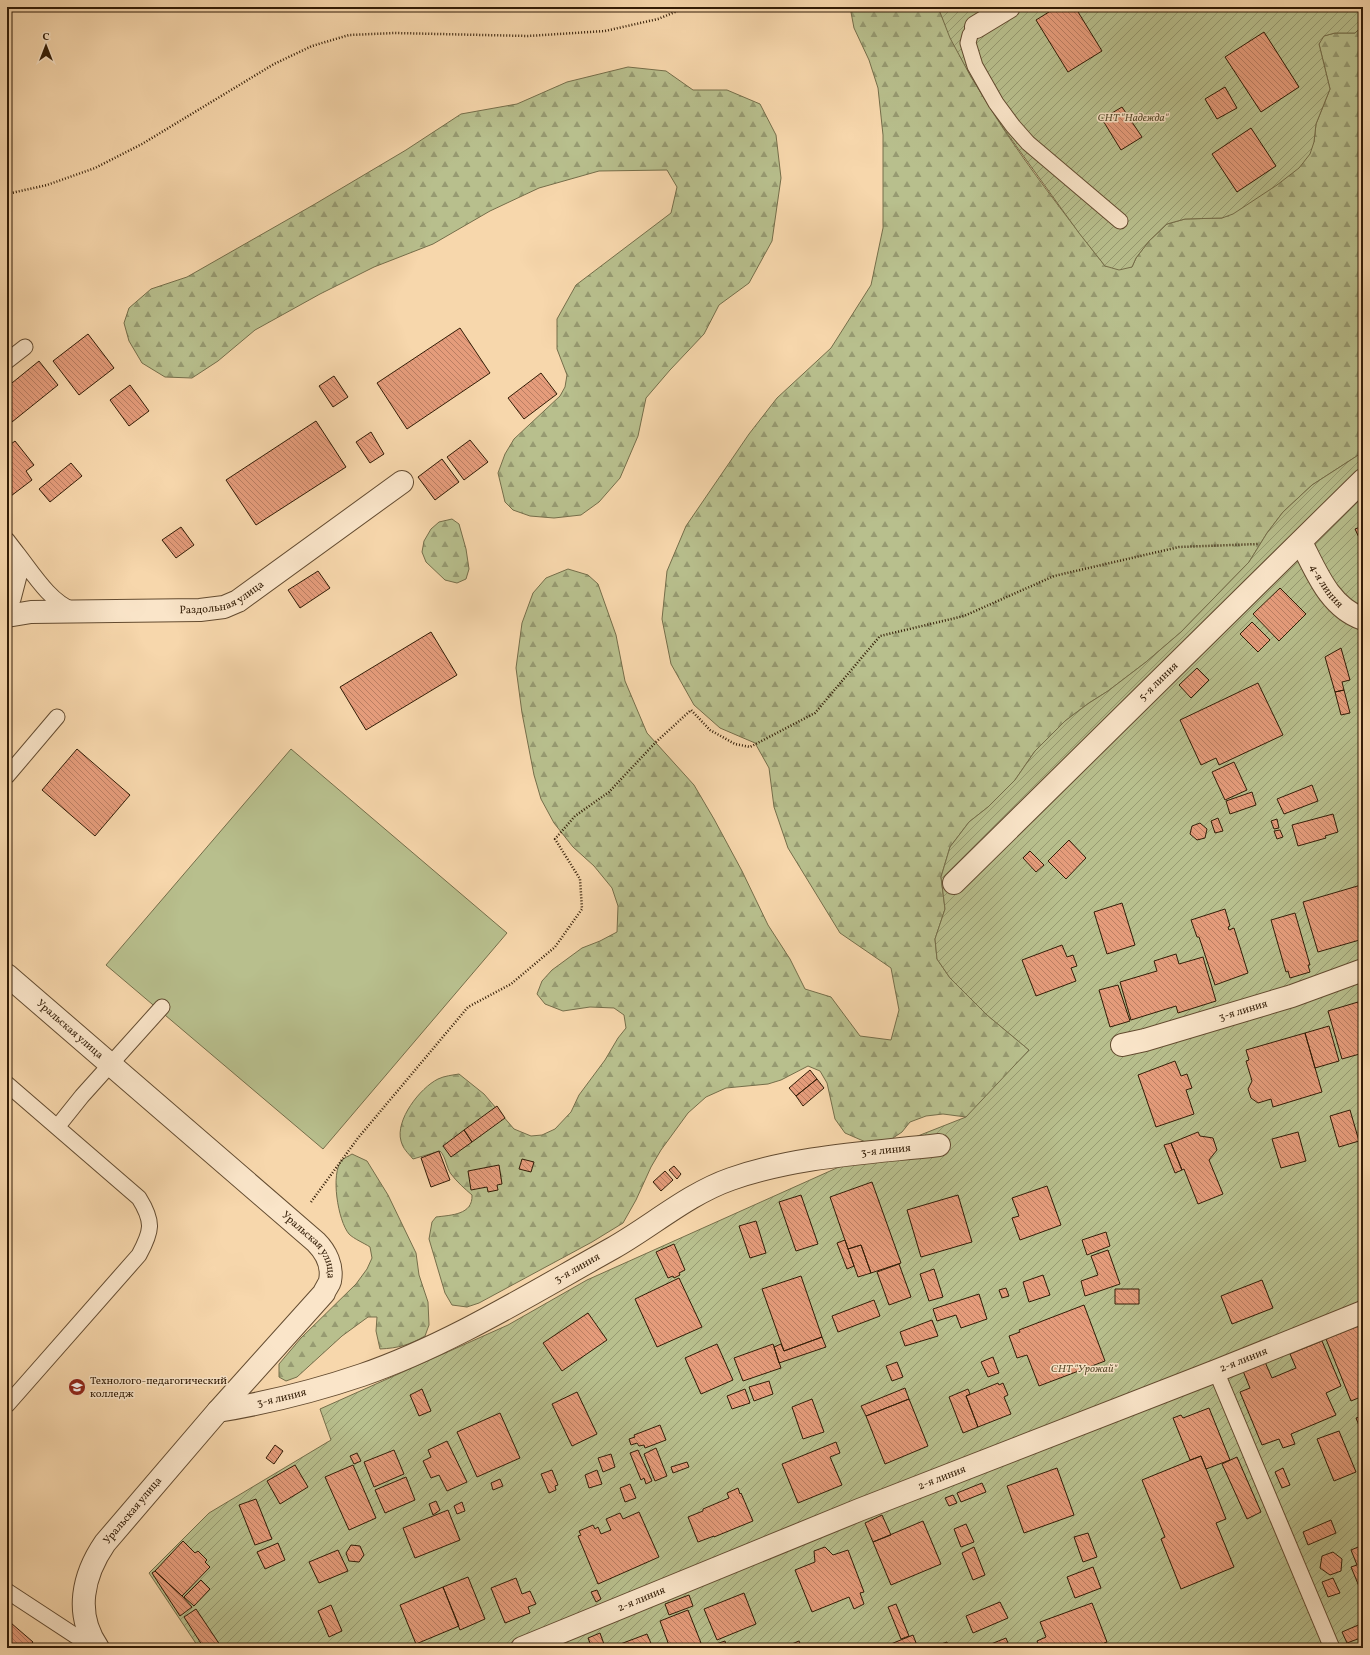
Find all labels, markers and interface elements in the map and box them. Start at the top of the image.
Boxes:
north arrow [26,26,66,66]
text: С [42,30,50,45]
park label: СНТ "Надежда" [1098,111,1169,126]
street label: 4-я линия [1306,562,1347,612]
street label: Раздольная улица [179,577,268,618]
street label: 5-я линия [1135,659,1182,704]
street label: Уральская улица [33,996,107,1063]
street label: 3-я линия [1217,996,1270,1025]
street label: 3-я линия [860,1141,912,1161]
street label: Уральская улица [278,1208,338,1280]
street label: 3-я линия [552,1249,603,1287]
street label: 2-я линия [1217,1343,1270,1376]
park label: СНТ "Урожай" [1051,1362,1118,1377]
place label: Технолого-педагогический колледж [90,1374,227,1402]
school or university icon: Технолого-педагогический колледж [67,1377,87,1397]
street label: 3-я линия [256,1385,308,1411]
street label: 2-я линия [916,1462,968,1494]
street label: Уральская улица [100,1474,166,1548]
street label: 2-я линия [615,1583,668,1616]

